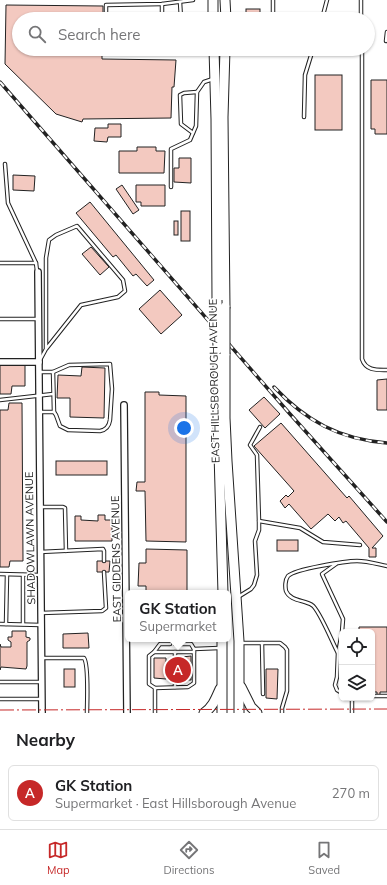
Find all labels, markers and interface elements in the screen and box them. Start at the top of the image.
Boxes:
search box [12,12,375,56]
icon: search [26,23,48,45]
text: Search here [58,25,140,44]
street label: EAST HILLSBOROUGH AVENUE [206,299,222,463]
your location [174,418,194,438]
street label: SHADOWLAWN AVENUE [22,471,38,605]
street label: EAST GIDDENS AVENUE [108,496,124,622]
popup [125,590,231,642]
text: GK Station [139,599,217,618]
text: Supermarket [139,618,217,634]
map controls [339,629,375,701]
button: locate [339,629,375,665]
pin: A [165,655,191,685]
button: layers [339,665,375,701]
text: Nearby [16,729,75,750]
text: GK Station [55,776,132,795]
text: A [25,785,35,801]
text: 270 m [332,785,370,801]
text: Supermarket · East Hillsborough Avenue [55,795,296,811]
tab: Map [47,839,70,877]
tab: Directions [164,839,214,877]
tab: Saved [308,839,340,877]

